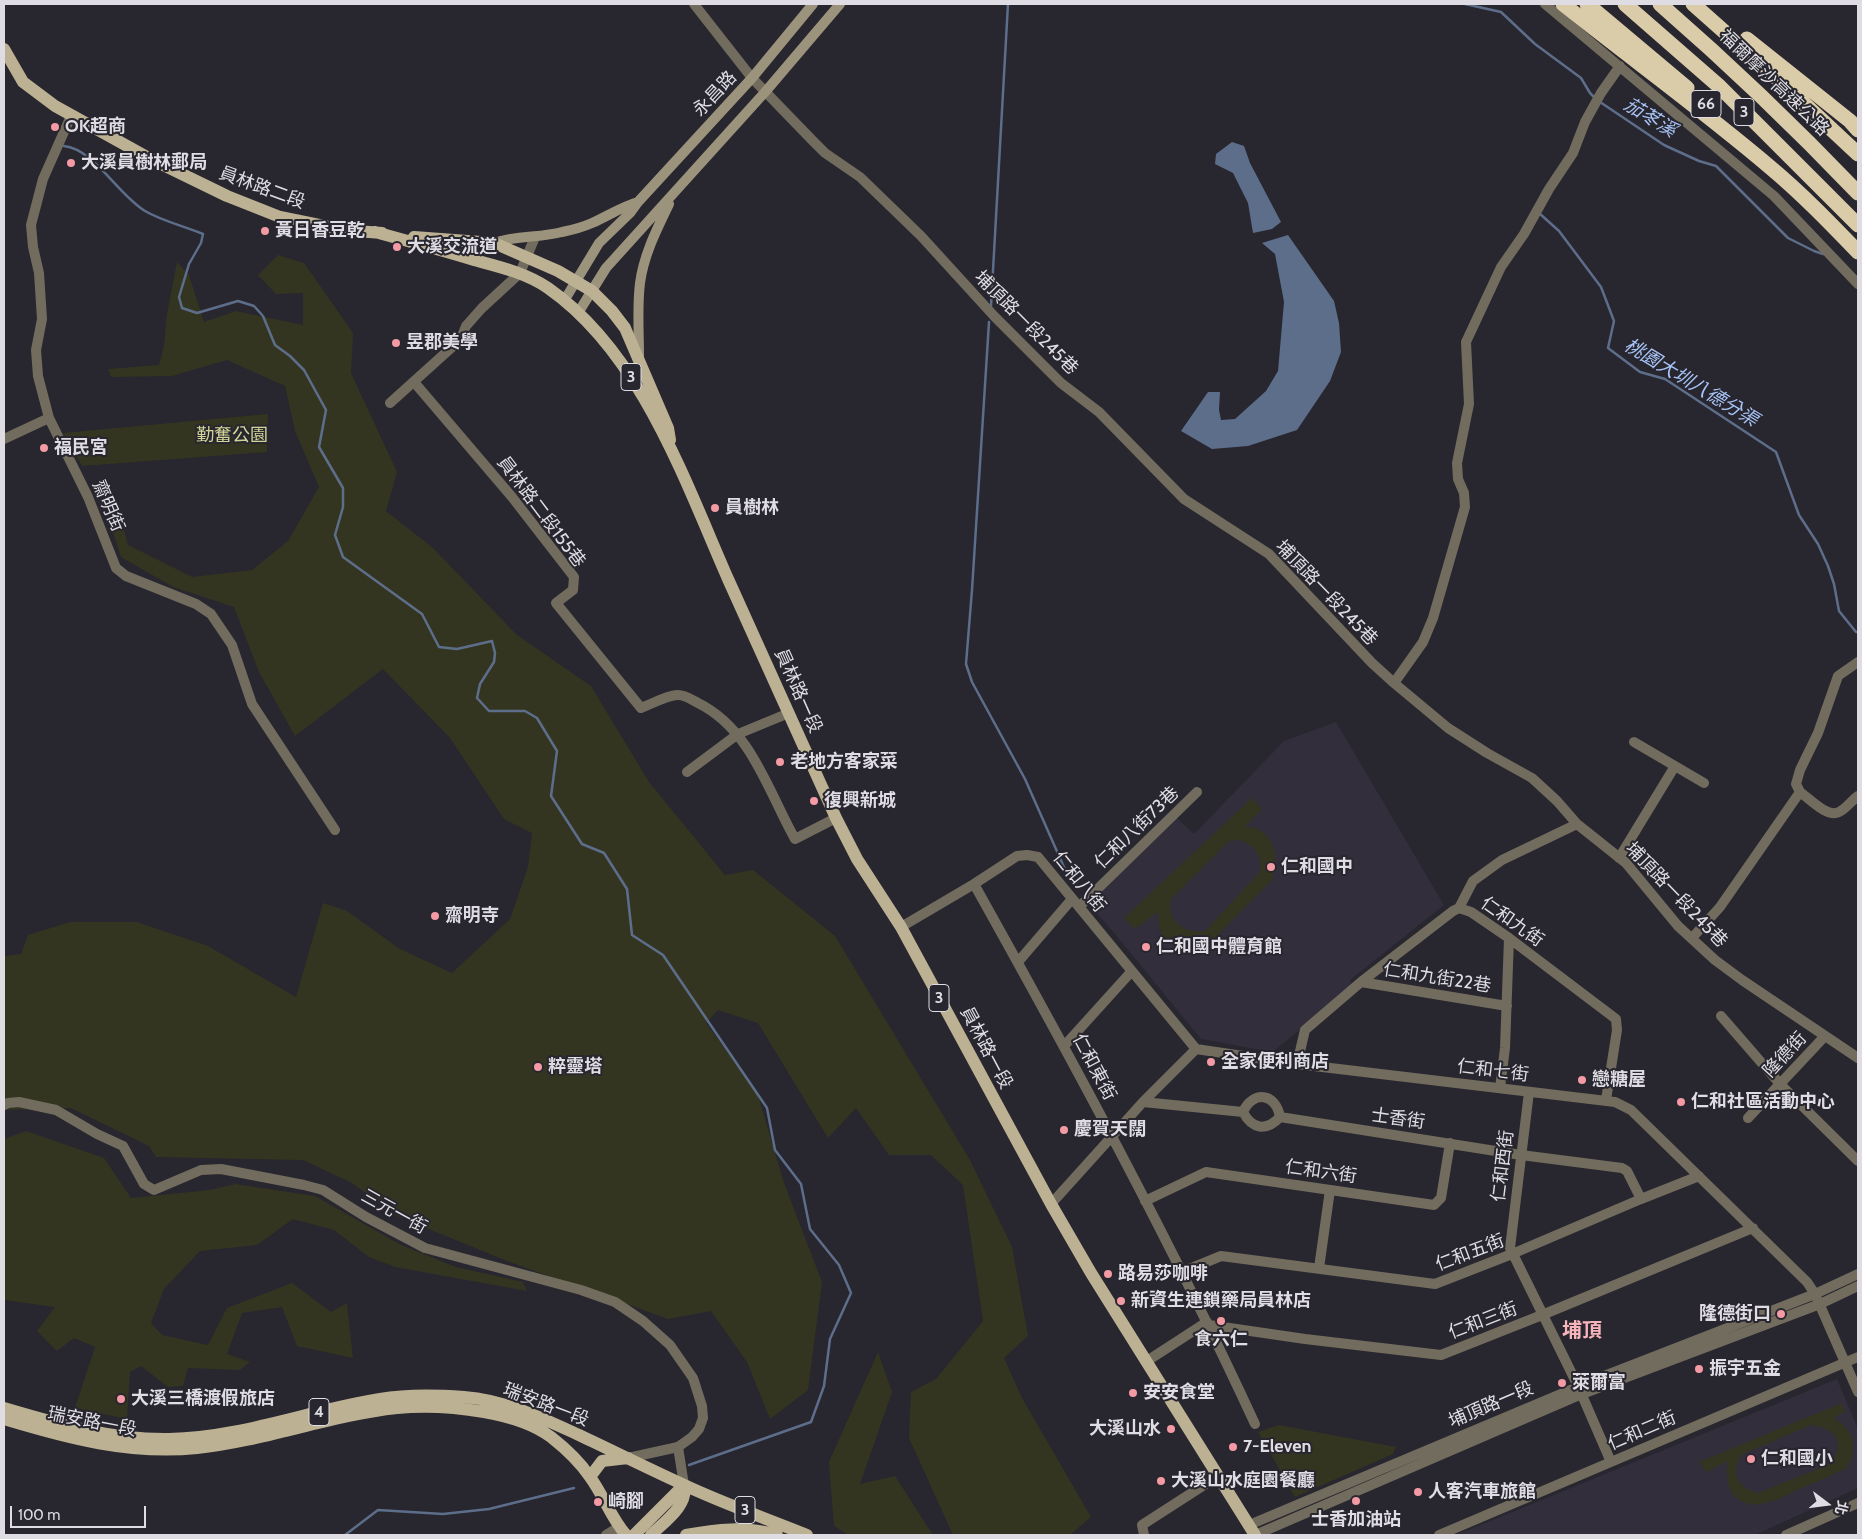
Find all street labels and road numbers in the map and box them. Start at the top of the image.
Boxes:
street label: 福爾摩沙高速公路 [1715,25,1833,141]
street label: 永昌路 [689,67,741,121]
road number: 66 [1691,90,1721,118]
road number: 3 [1734,98,1754,125]
street label: 員林路二段 [216,162,308,214]
street label: 埔頂路一段245巷 [970,267,1082,379]
road number: 3 [621,364,641,391]
street label: 員林路二段155巷 [492,452,590,572]
street label: 齋明街 [88,477,128,535]
street label: 埔頂路一段245巷 [1270,536,1382,650]
street label: 員林路一段 [770,645,826,737]
street label: 仁和八街73巷 [1090,782,1184,874]
street label: 埔頂路一段245巷 [1620,838,1732,952]
street label: 仁和八街 [1048,847,1110,917]
street label: 仁和九街 [1476,893,1548,951]
street label: 仁和九街22巷 [1382,959,1492,997]
road number: 3 [929,984,949,1011]
street label: 員林路一段 [955,1003,1017,1093]
street label: 隆德街 [1759,1028,1811,1082]
street label: 仁和東街 [1068,1030,1120,1104]
street label: 仁和七街 [1456,1056,1530,1086]
street label: 士香街 [1370,1105,1426,1133]
street label: 仁和西街 [1488,1129,1518,1203]
street label: 仁和六街 [1284,1156,1358,1188]
street label: 三元一街 [357,1185,431,1239]
street label: 仁和五街 [1433,1230,1507,1276]
street label: 仁和三街 [1446,1298,1520,1344]
street label: 埔頂路一段 [1445,1377,1537,1433]
street label: 瑞安路一段 [500,1379,592,1431]
road number: 4 [309,1398,329,1425]
street label: 瑞安路一段 [46,1403,138,1441]
street label: 仁和二街 [1605,1407,1679,1455]
road number: 3 [735,1496,755,1524]

